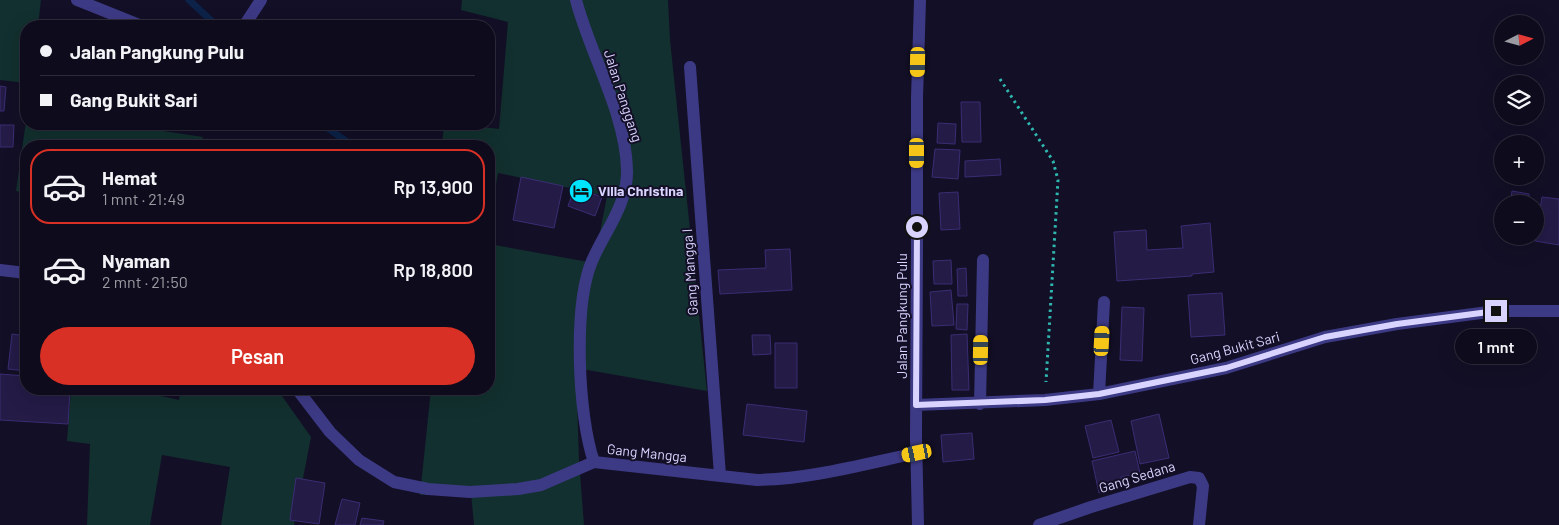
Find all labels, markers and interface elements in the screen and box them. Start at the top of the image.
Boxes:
north arrow [1494,15,1544,65]
map controls [1494,15,1544,245]
text: Jalan Pangkung Pulu [70,40,244,63]
car [910,47,925,77]
street label: Jalan Panggang [601,48,646,144]
button: layers [1494,75,1544,125]
text: Gang Bukit Sari [70,88,198,111]
button: + [1494,135,1544,185]
car [909,138,924,168]
icon: car [42,164,87,209]
text: Hemat [102,166,157,189]
text: Rp 13,900 [393,175,473,198]
hotel icon: Villa Christina [568,178,594,204]
place label: Villa Christina [598,182,683,199]
text: 1 mnt · 21:49 [102,189,185,208]
button: − [1494,195,1544,245]
route start [906,216,928,238]
street label: Gang Mangga I [678,228,701,316]
icon: car [42,247,87,292]
text: Nyaman [102,249,170,272]
street label: Jalan Pangkung Pulu [893,253,910,379]
text: Rp 18,800 [393,258,473,281]
text: 2 mnt · 21:50 [102,272,188,291]
route end [1485,300,1507,322]
car [1093,326,1110,356]
button: Pesan [40,327,475,385]
street label: Gang Bukit Sari [1188,327,1282,368]
callout: 1 mnt [1455,328,1537,364]
car [973,335,988,365]
text: 1 mnt [1478,337,1514,356]
street label: Gang Mangga [606,440,688,465]
car [900,443,933,463]
street label: Gang Sedana [1097,457,1177,496]

